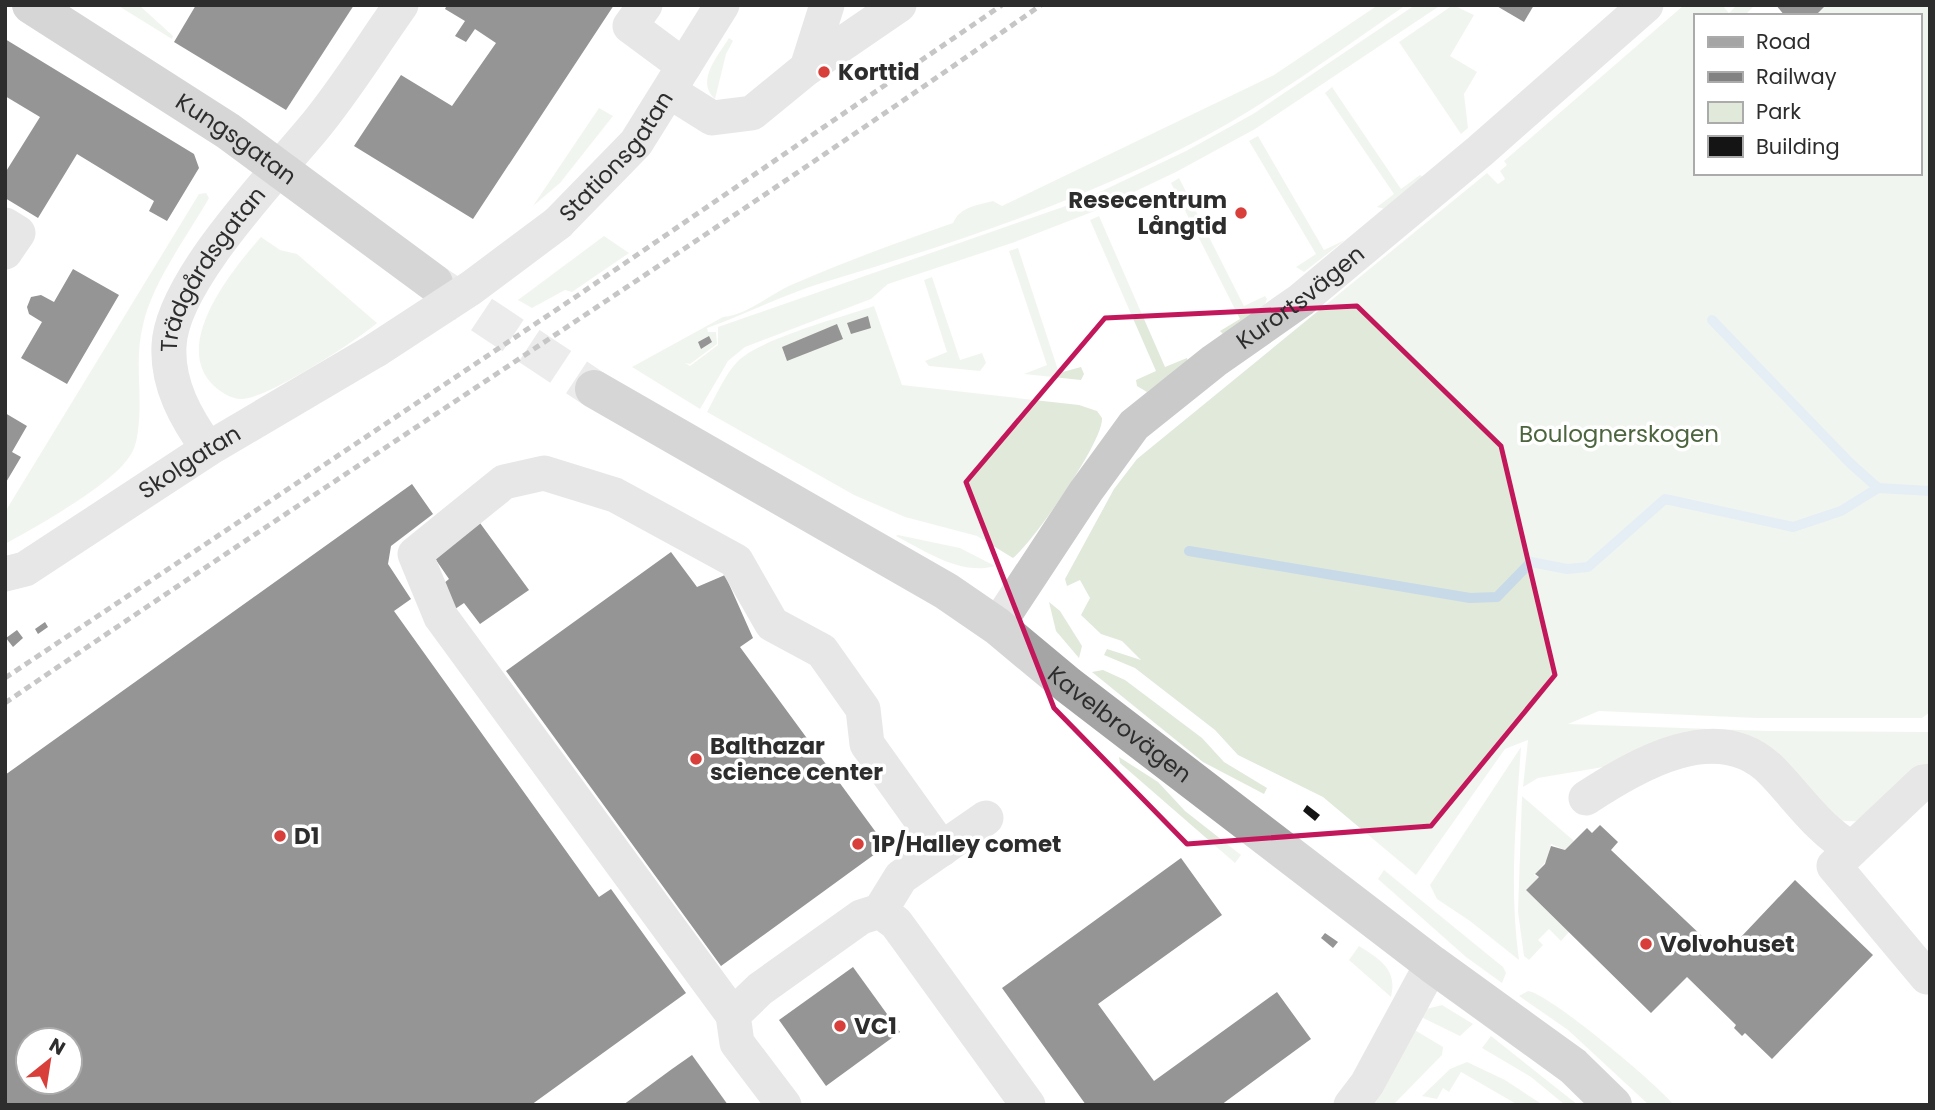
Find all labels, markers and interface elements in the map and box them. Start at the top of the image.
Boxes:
legend [1694,14,1921,175]
text: Road [1756,27,1811,56]
place label: Korttid [838,56,920,88]
text: Railway [1756,62,1837,91]
marker: Korttid [816,64,832,80]
street label: Stationsgatan [552,85,681,229]
street label: Kungsgatan [170,86,303,192]
text: Park [1756,97,1801,126]
text: Building [1756,132,1840,161]
street label: Trädgårdsgatan [153,179,273,353]
place label: Resecentrum Långtid [1068,184,1227,242]
marker: Resecentrum Långtid [1233,205,1249,221]
street label: Kurortsvägen [1230,238,1371,357]
street label: Skolgatan [132,417,247,506]
park label: Boulognerskogen [1519,418,1719,450]
street label: Kavelbrovägen [1041,659,1198,790]
place label: Balthazar science center [710,730,883,788]
marker: Balthazar science center [688,751,704,767]
place label: D1 [294,820,319,852]
marker: D1 [272,828,288,844]
place label: 1P/Halley comet [872,828,1061,860]
marker: 1P/Halley comet [850,836,866,852]
place label: Volvohuset [1660,928,1795,960]
marker: Volvohuset [1638,936,1654,952]
place label: VC1 [854,1010,897,1042]
marker: VC1 [832,1018,848,1034]
north arrow [14,1026,84,1096]
text: N [44,1031,70,1062]

